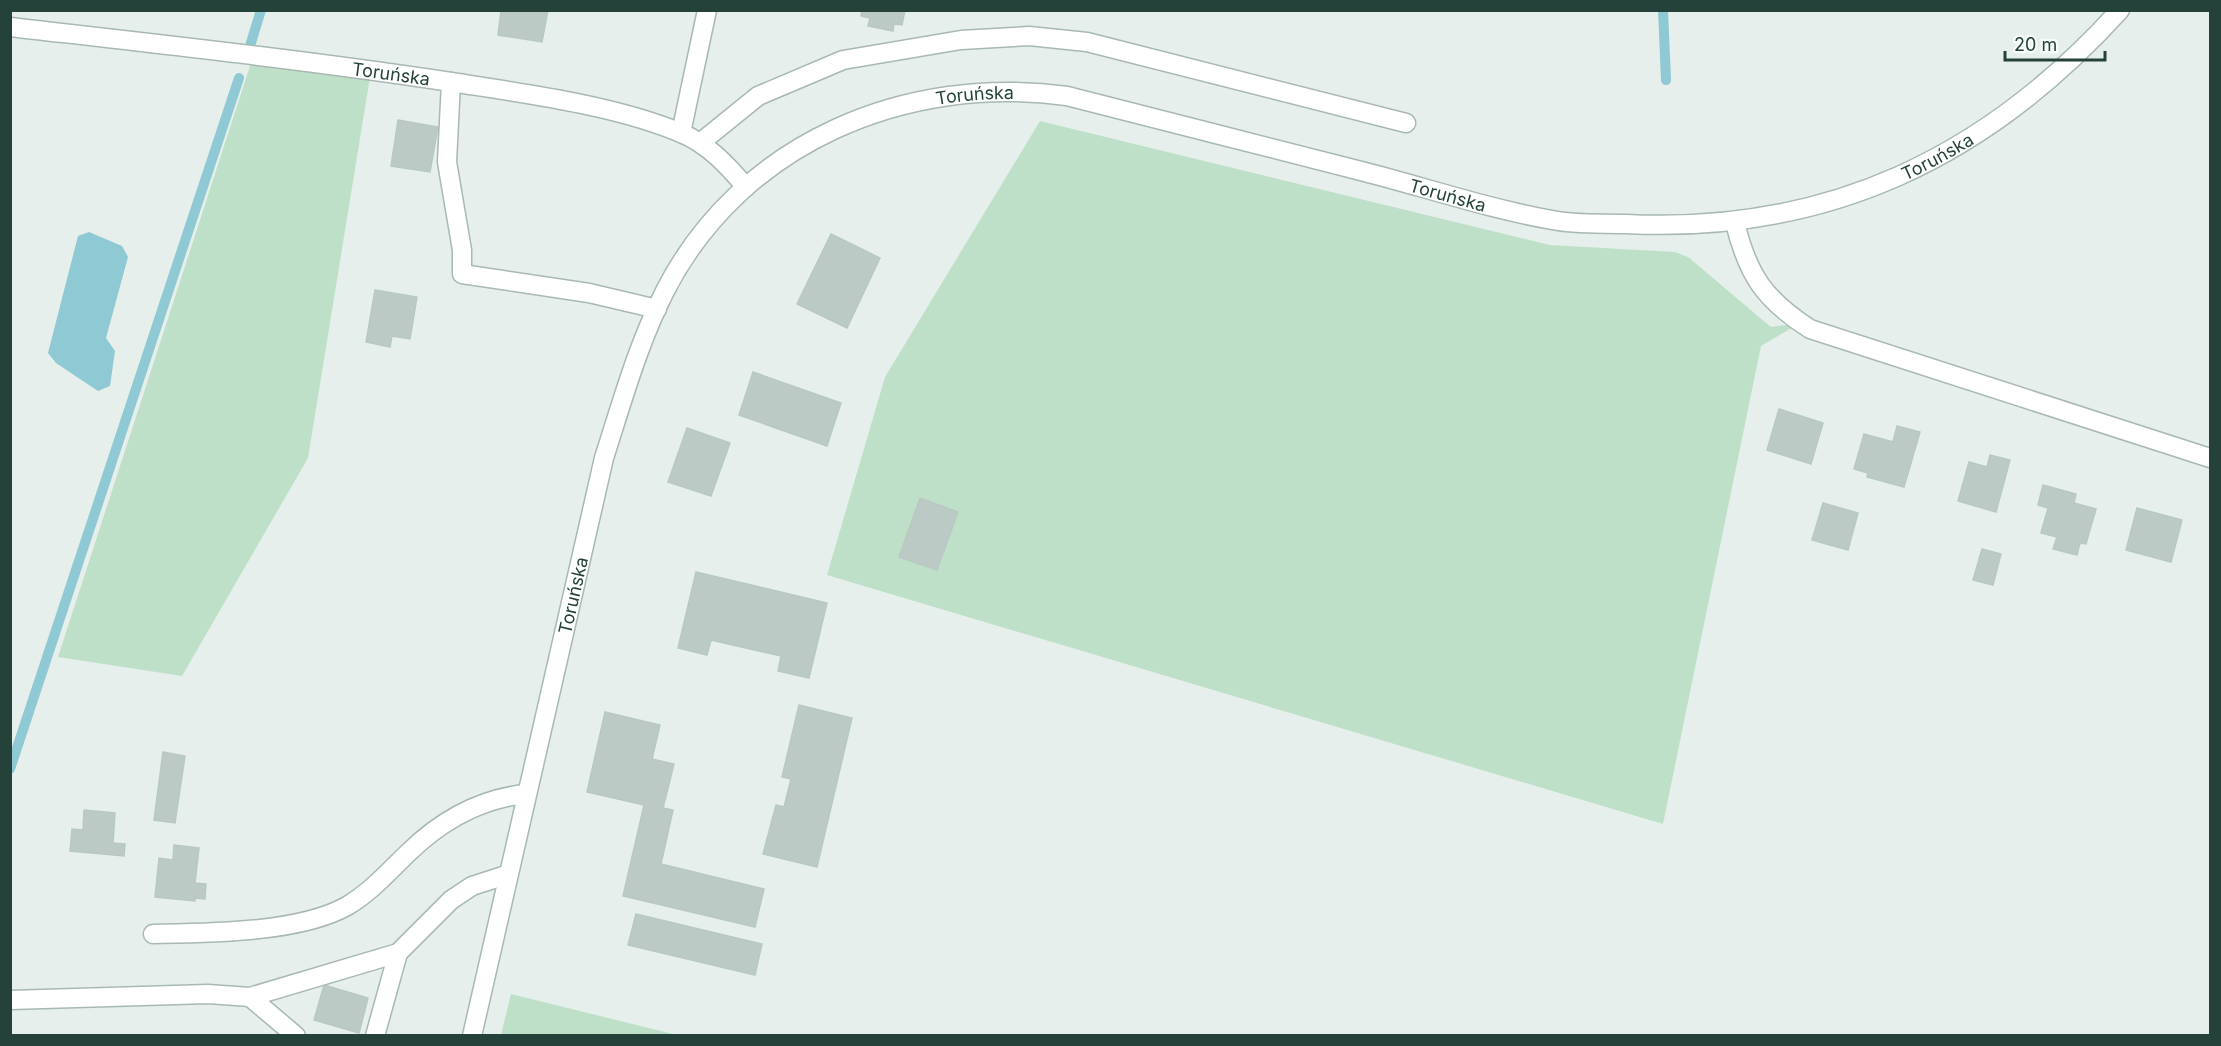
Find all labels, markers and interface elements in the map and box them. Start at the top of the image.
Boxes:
scale bar [2005,24,2106,62]
text: 20 m [2014,34,2057,55]
street label: Toruńska [351,58,432,89]
street label: Toruńska [934,81,1014,108]
street label: Toruńska [1898,128,1977,184]
street label: Toruńska [1407,174,1489,215]
street label: Toruńska [554,555,592,636]

